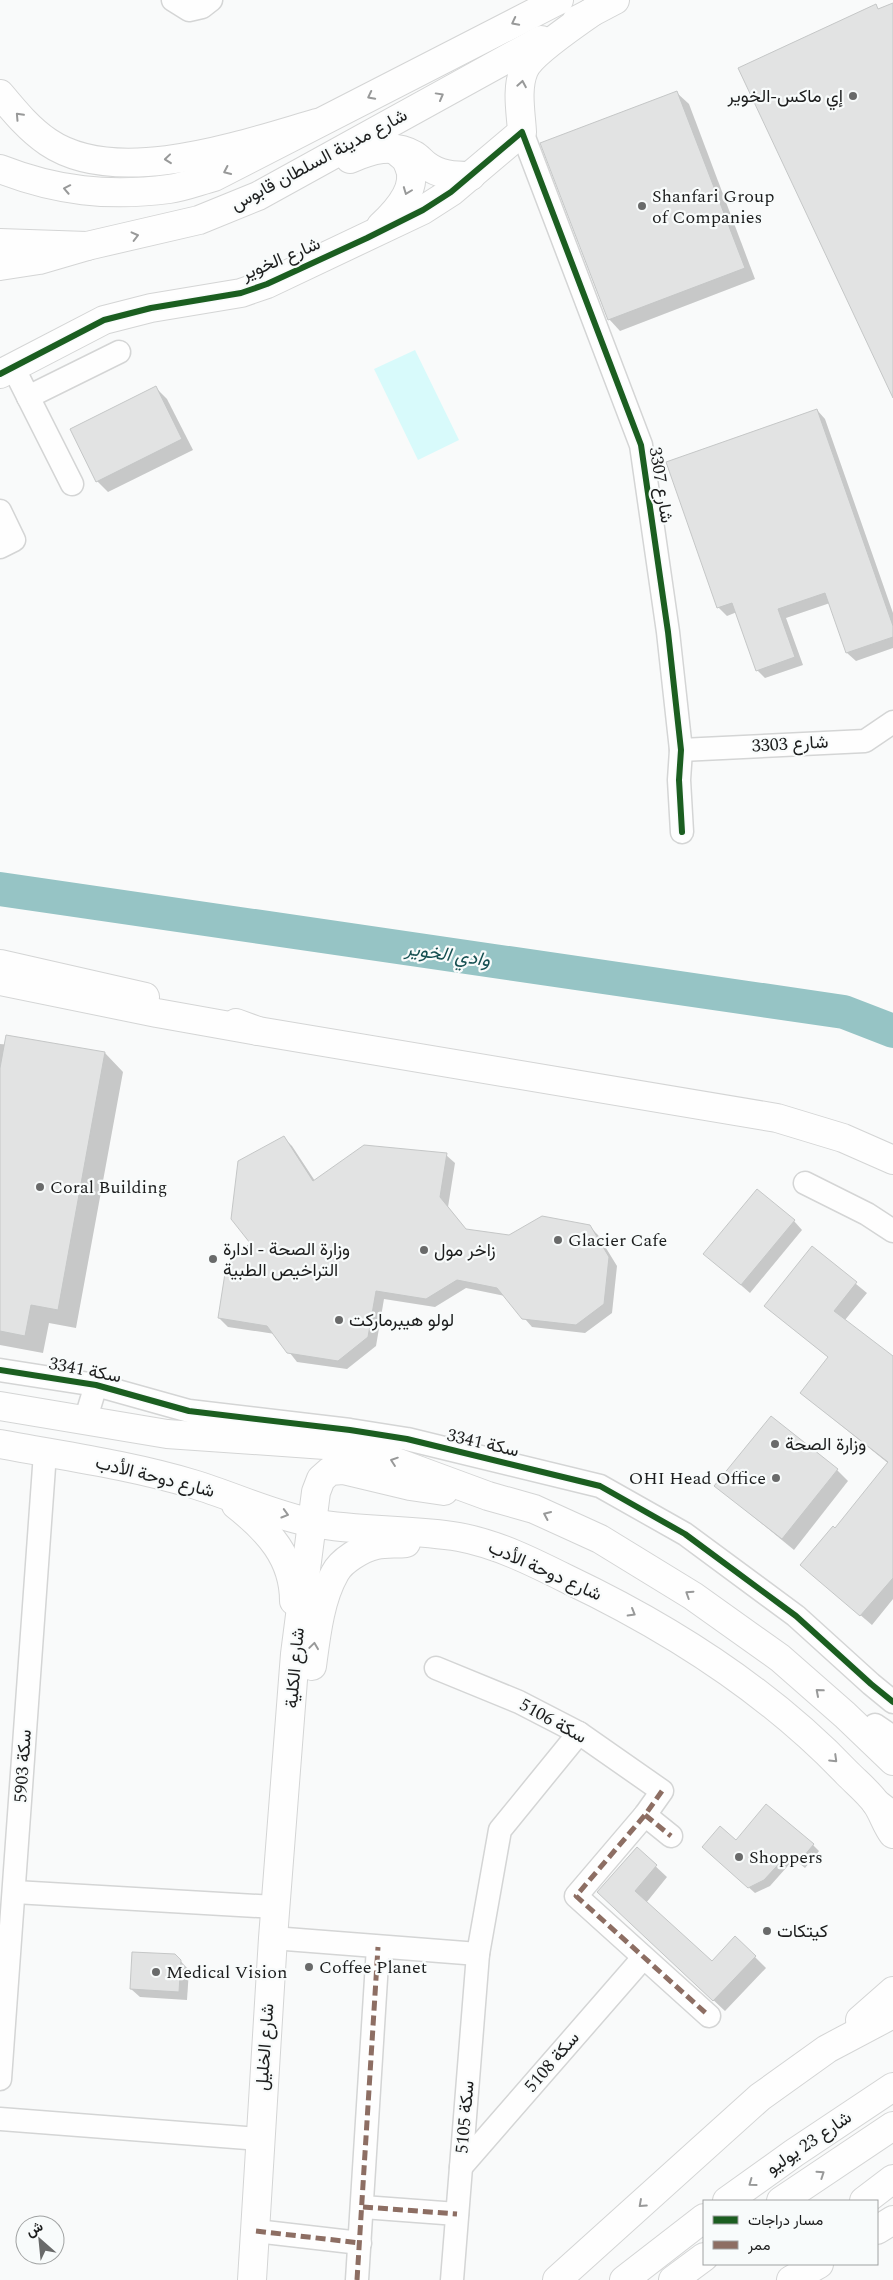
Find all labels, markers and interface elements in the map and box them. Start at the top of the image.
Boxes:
one-way arrow [512,16,521,26]
one-way arrow [516,79,526,88]
place label: إي ماكس-الخوير [727,83,843,111]
one-way arrow [367,90,376,100]
marker: إي ماكس-الخوير [847,90,859,102]
one-way arrow [435,92,444,102]
street label: شارع مدينة السلطان قابوس [226,102,412,218]
one-way arrow [16,113,25,122]
one-way arrow [163,153,171,164]
one-way arrow [223,165,232,175]
place label: Shanfari Group of Companies [652,183,774,231]
one-way arrow [63,184,72,195]
one-way arrow [403,186,413,195]
marker: Shanfari Group of Companies [636,200,648,212]
street label: شارع الخوير [236,230,325,288]
one-way arrow [131,231,140,242]
street label: 3307 شارع [642,445,680,525]
street label: 3303 شارع [751,729,829,759]
water label: وادي الخوير [403,935,493,975]
place label: Coral Building [50,1174,167,1201]
marker: Coral Building [34,1181,46,1193]
place label: Glacier Cafe [568,1227,667,1254]
marker: Glacier Cafe [552,1234,564,1246]
place label: وزارة الصحة - ادارة التراخيص الطبية [223,1236,350,1284]
place label: زاخر مول [434,1237,496,1264]
marker: زاخر مول [418,1244,430,1256]
marker: وزارة الصحة - ادارة التراخيص الطبية [207,1253,219,1265]
place label: لولو هيبرماركت [349,1307,454,1334]
marker: لولو هيبرماركت [333,1314,345,1326]
street label: سكة 3341 [46,1350,124,1390]
street label: سكة 3341 [444,1422,522,1464]
place label: وزارة الصحة [785,1431,866,1458]
marker: وزارة الصحة [769,1438,781,1450]
street label: شارع دوحة الأدب [93,1449,217,1505]
one-way arrow [391,1457,399,1467]
place label: OHI Head Office [629,1465,766,1492]
marker: OHI Head Office [770,1472,782,1484]
one-way arrow [280,1509,288,1519]
one-way arrow [543,1511,552,1522]
street label: شارع دوحة الأدب [484,1534,606,1608]
one-way arrow [686,1591,695,1600]
one-way arrow [627,1606,636,1616]
street label: شارع الكلية [278,1627,312,1709]
one-way arrow [308,1642,319,1650]
one-way arrow [815,1689,824,1698]
street label: سكة 5106 [514,1691,592,1751]
street label: سكة 5903 [7,1729,39,1803]
one-way arrow [828,1753,837,1762]
place label: Shoppers [749,1844,823,1871]
marker: Shoppers [733,1851,745,1863]
place label: كيتكات [777,1918,828,1945]
marker: كيتكات [761,1925,773,1937]
place label: Coffee Planet [319,1954,427,1981]
place label: Medical Vision [166,1959,287,1986]
marker: Coffee Planet [303,1961,315,1973]
marker: Medical Vision [150,1966,162,1978]
street label: شارع الخليل [248,2003,282,2091]
street label: سكة 5108 [518,2026,586,2098]
street label: سكة 5105 [448,2079,482,2155]
street label: شارع 23 يوليو [761,2104,857,2182]
one-way arrow [816,2171,825,2180]
one-way arrow [748,2177,758,2186]
one-way arrow [639,2198,648,2207]
legend [703,2200,878,2265]
text: مسار دراجات [748,2209,823,2232]
north arrow [15,2215,65,2265]
text: ش [22,2216,47,2242]
text: ممر [747,2234,770,2257]

